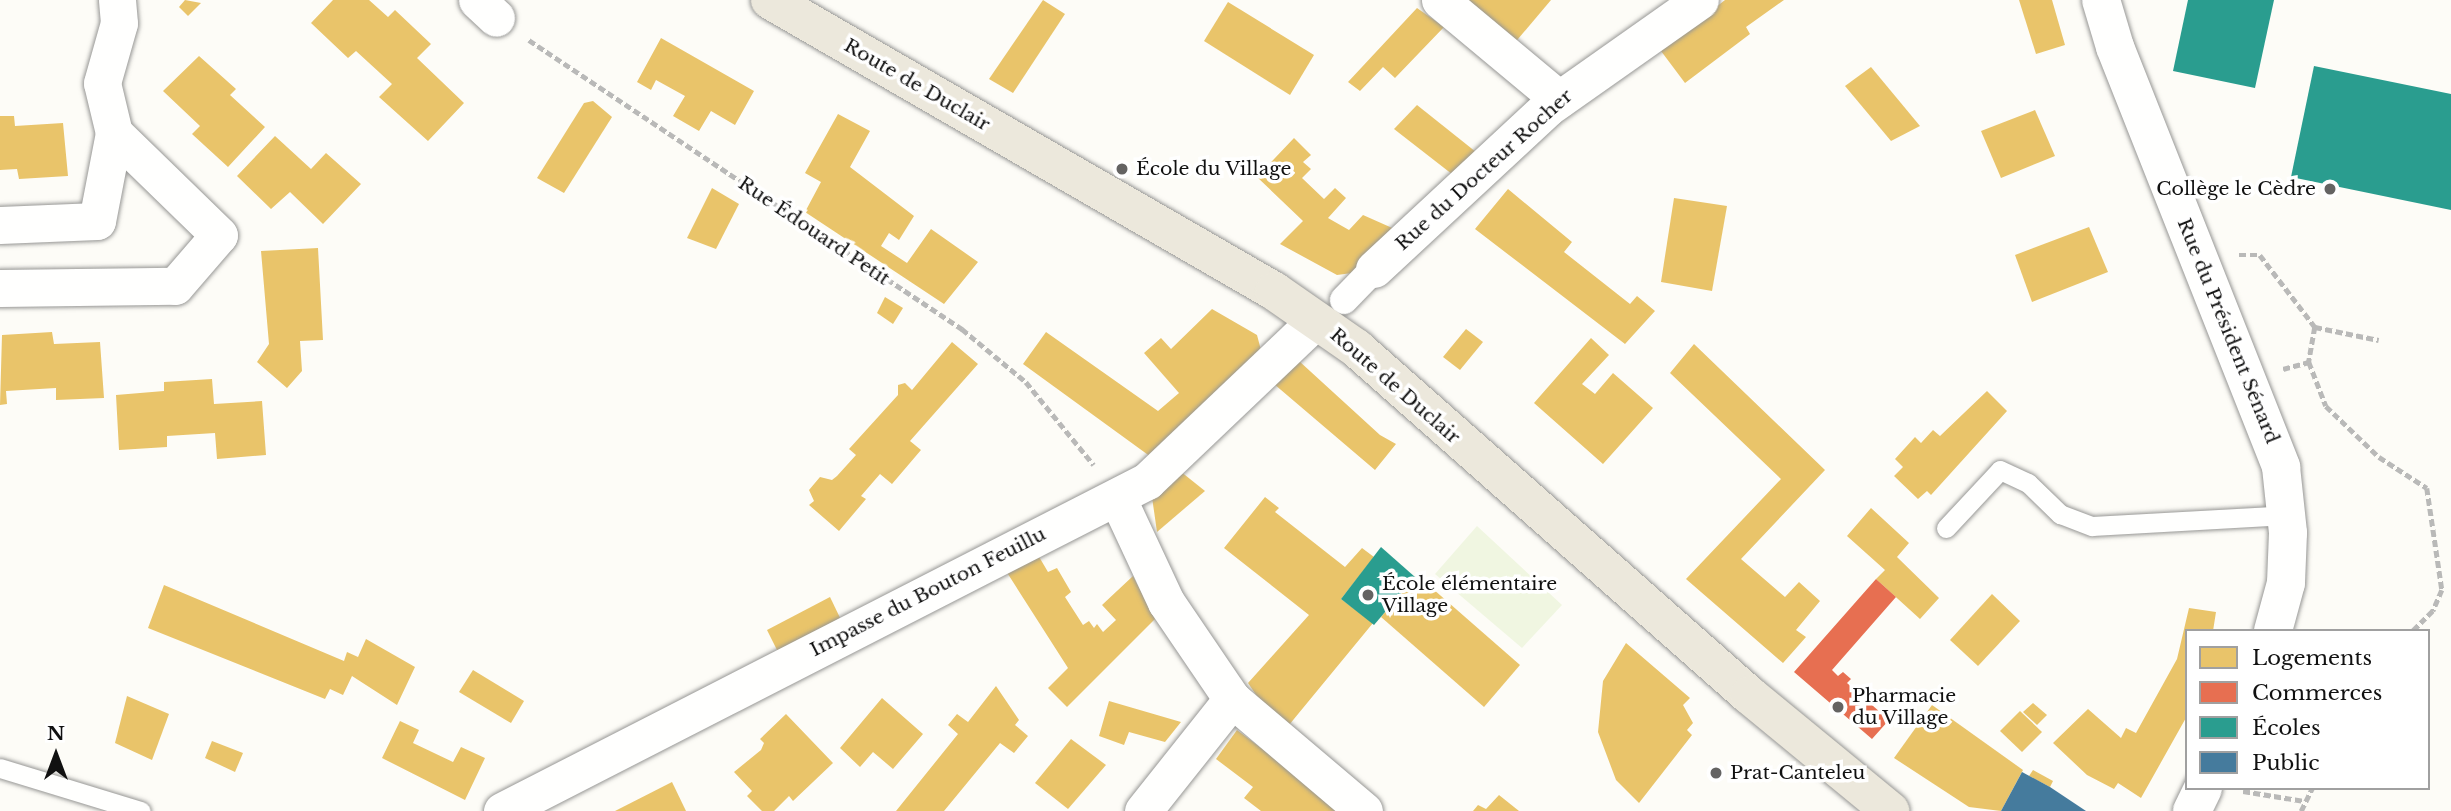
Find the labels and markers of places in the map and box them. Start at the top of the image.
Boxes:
place label: École du Village [1136,158,1292,180]
marker: École du Village [1114,161,1130,177]
place label: Collège le Cèdre [2156,178,2316,200]
marker: Collège le Cèdre [2322,181,2338,197]
place label: École élémentaire Village [1382,573,1557,617]
marker: École élémentaire Village [1360,587,1376,603]
place label: Pharmacie du Village [1852,685,1956,729]
marker: Pharmacie du Village [1830,699,1846,715]
place label: Prat-Canteleu [1730,762,1865,784]
marker: Prat-Canteleu [1708,765,1724,781]

